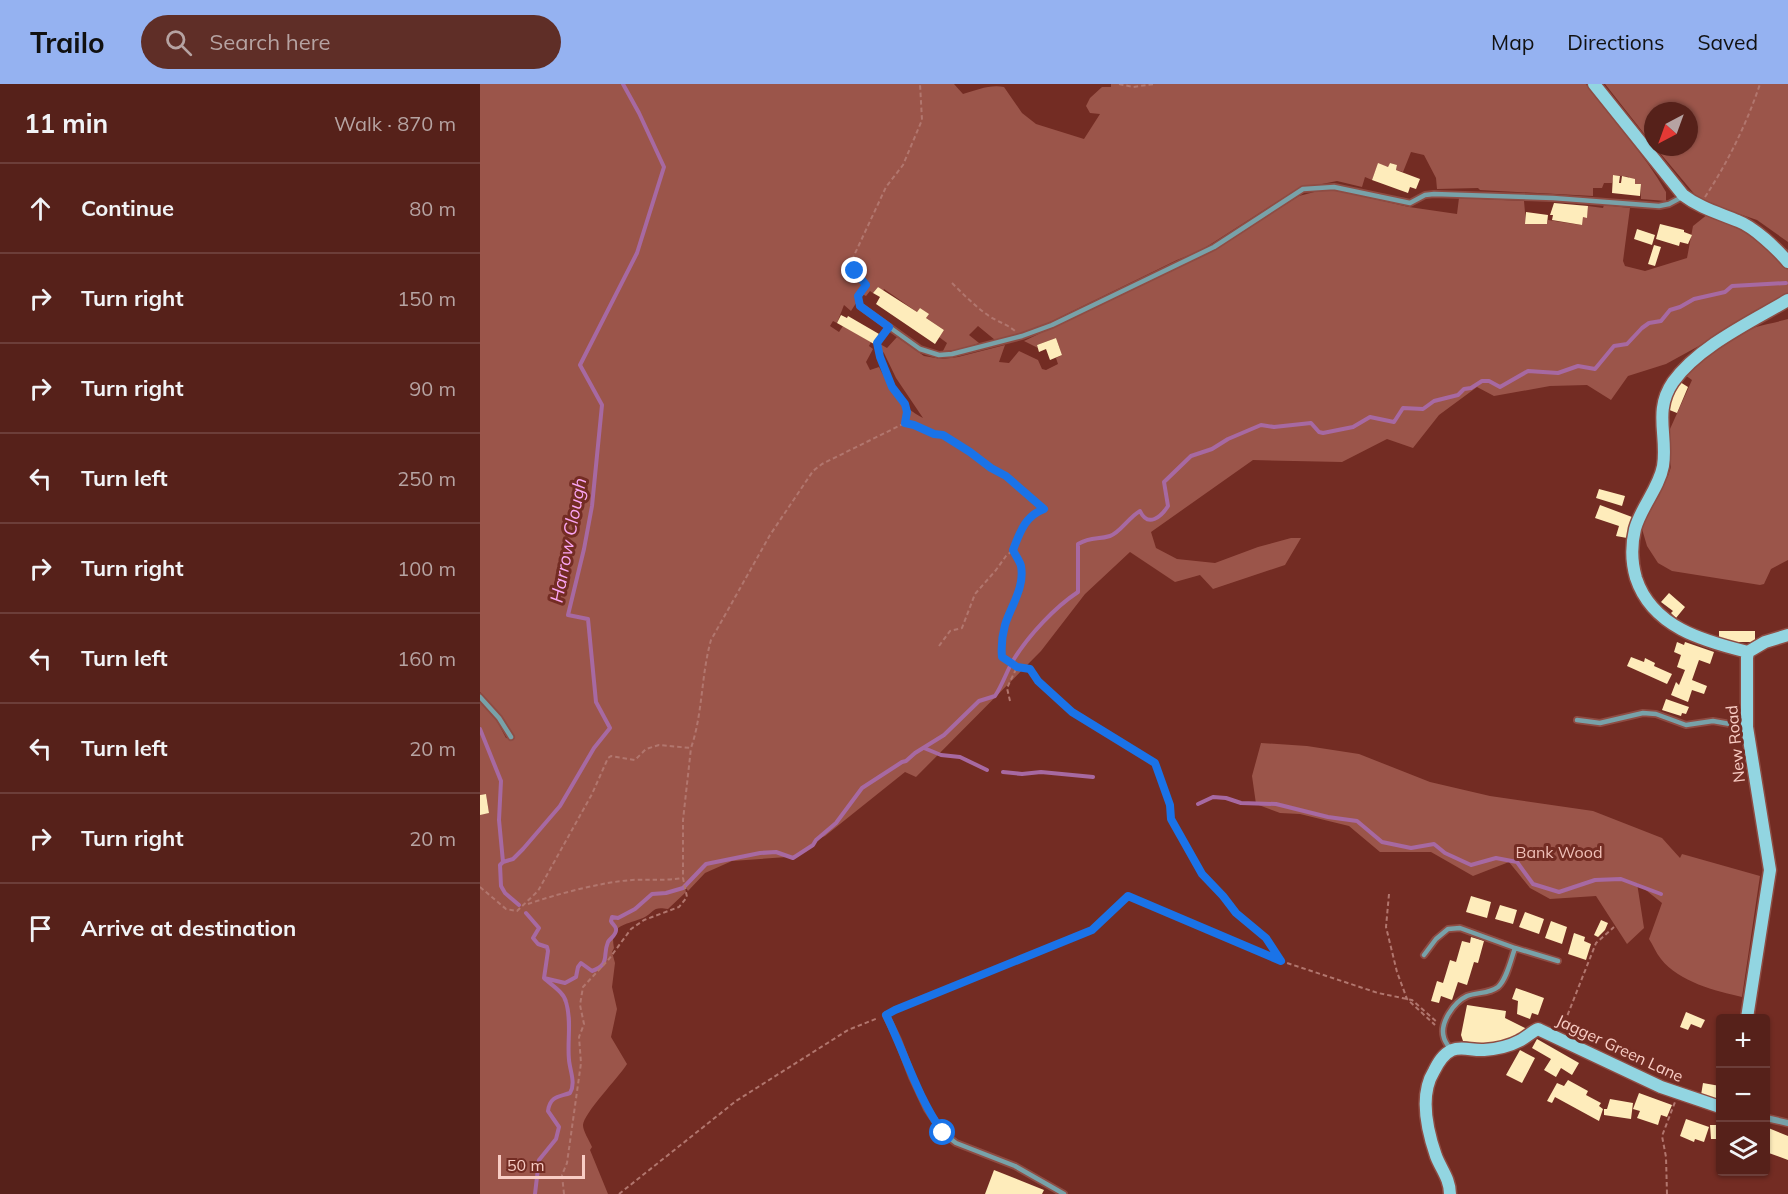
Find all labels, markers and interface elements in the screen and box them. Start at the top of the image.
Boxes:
search box [141,15,561,69]
text: Trailo [30,25,105,60]
icon: search [162,26,195,59]
text: Search here [210,28,331,56]
text: Map [1491,29,1534,55]
text: Directions [1567,29,1664,55]
text: Saved [1697,29,1758,55]
north arrow [1644,102,1698,156]
text: 11 min [24,107,108,140]
text: Walk · 870 m [334,111,456,136]
icon: ahead [24,192,57,225]
text: Continue [81,194,174,222]
text: 80 m [409,196,456,221]
route end [841,257,867,283]
icon: right [24,282,57,315]
text: Turn right [81,284,184,312]
text: 150 m [397,286,456,311]
icon: right [24,372,57,405]
text: Turn right [81,374,184,402]
text: 90 m [409,376,456,401]
icon: left [24,462,57,495]
text: Turn left [81,464,168,492]
text: 250 m [397,466,456,491]
water label: Harrow Clough [545,476,591,604]
icon: right [24,552,57,585]
text: Turn right [81,554,184,582]
text: 100 m [397,556,456,581]
icon: left [24,642,57,675]
text: Turn left [81,644,168,672]
text: 160 m [397,646,456,671]
street label: New Road [1721,704,1749,784]
icon: left [24,732,57,765]
text: Turn left [81,734,168,762]
text: 20 m [409,736,456,761]
icon: right [24,822,57,855]
text: Turn right [81,824,184,852]
text: 20 m [409,826,456,851]
park label: Bank Wood [1516,842,1603,862]
icon: arrive [24,912,57,945]
text: Arrive at destination [81,914,296,942]
street label: Jagger Green Lane [1553,1010,1687,1086]
map controls [1716,1014,1770,1176]
button: + [1716,1014,1770,1068]
button: − [1716,1068,1770,1122]
route start [929,1119,955,1145]
button: layers [1716,1122,1770,1176]
scale bar [498,1152,585,1180]
text: 50 m [507,1155,544,1175]

